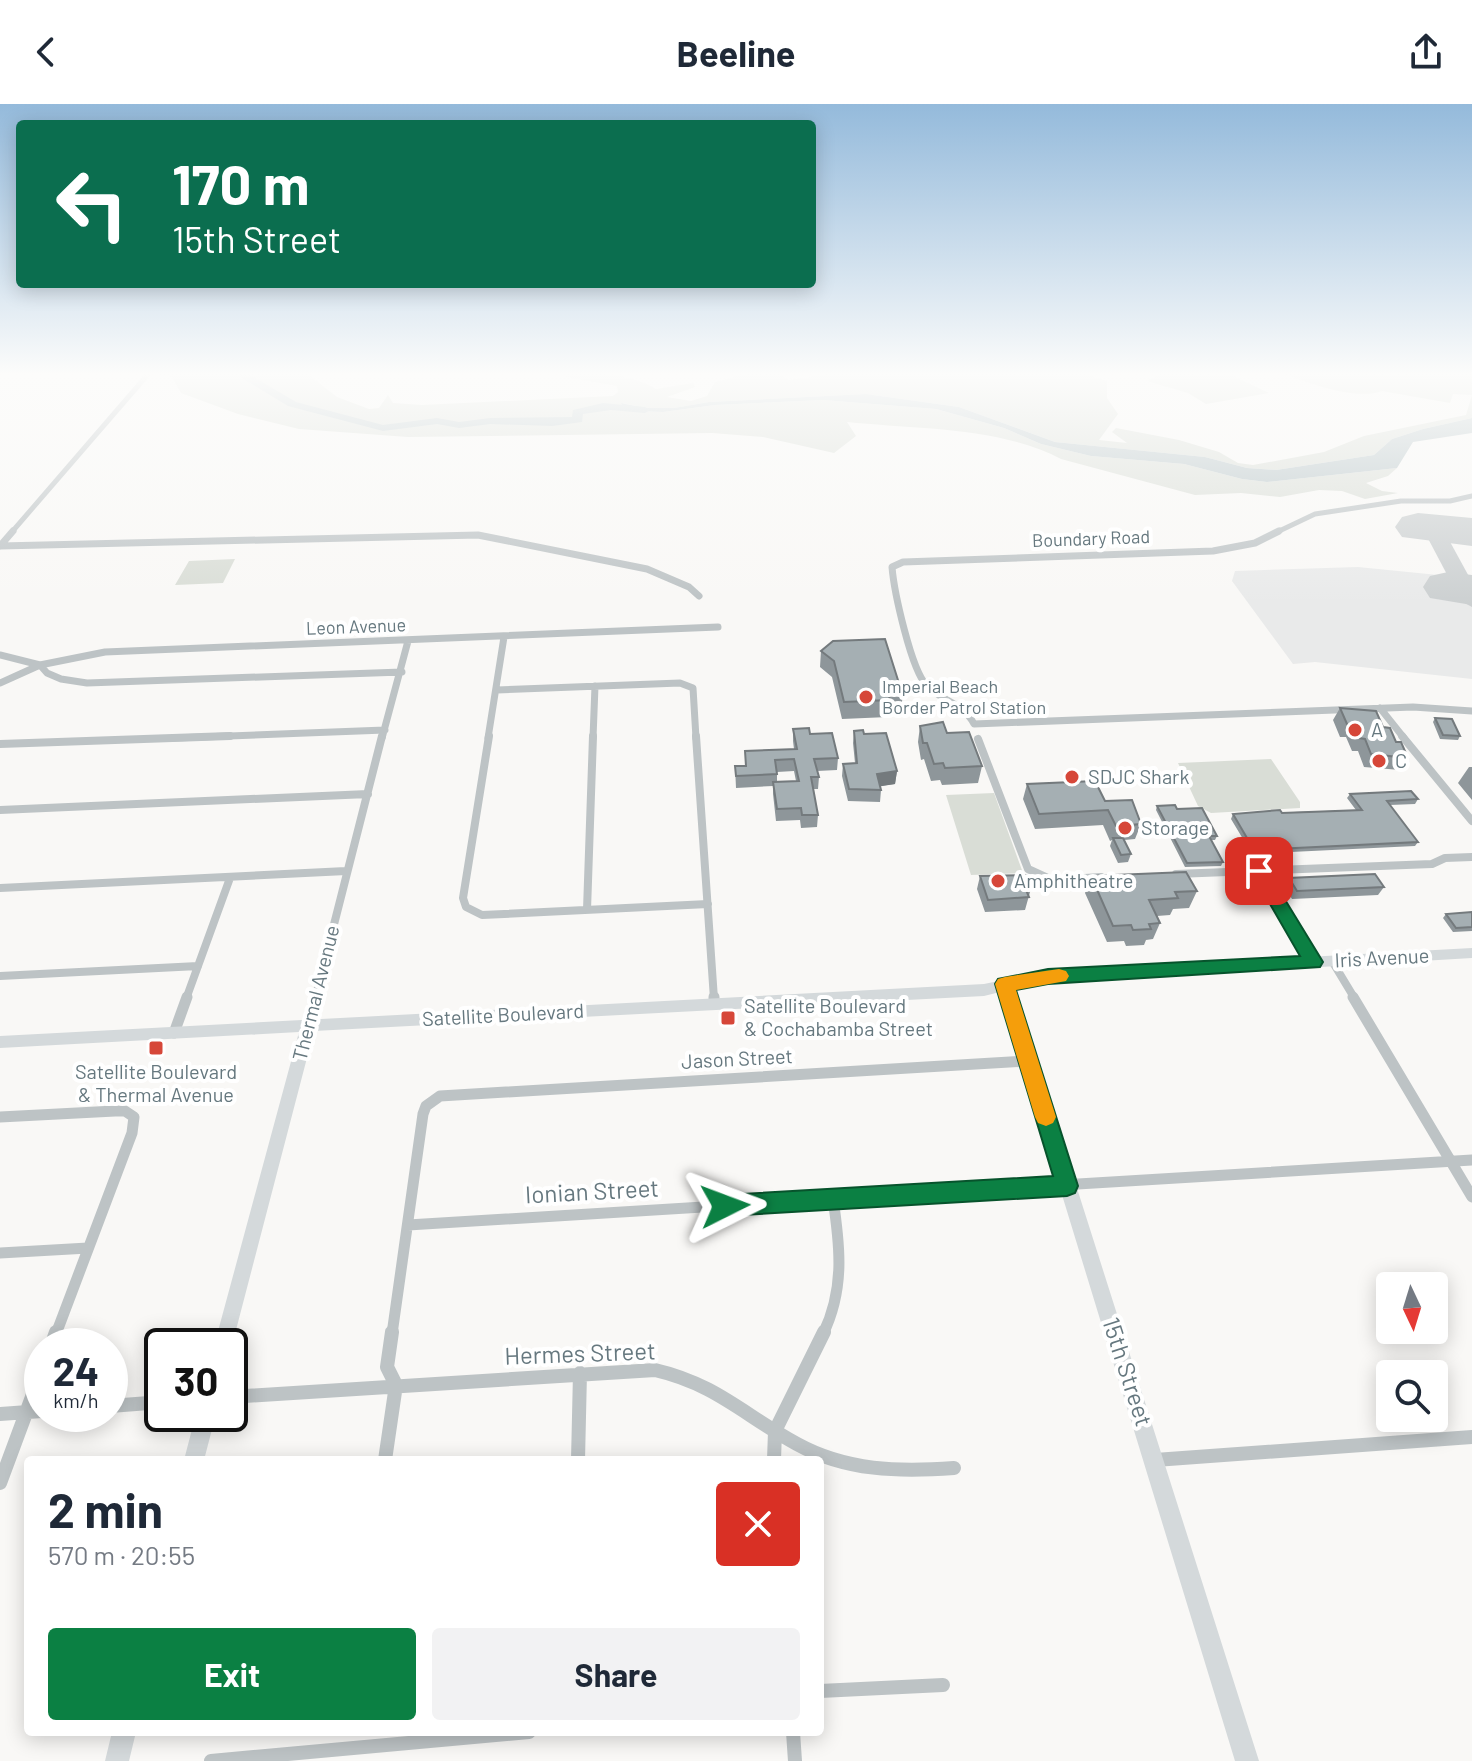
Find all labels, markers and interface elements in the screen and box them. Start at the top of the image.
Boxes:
icon: back [24,30,68,74]
icon: share [1404,30,1448,74]
text: Beeline [677,31,795,74]
text: 170 m [172,149,309,216]
icon: left [40,152,144,256]
text: 15th Street [172,217,341,260]
street label: Boundary Road [1032,525,1150,551]
street label: Leon Avenue [306,613,406,639]
place label: Imperial Beach Border Patrol Station [882,675,1046,718]
marker: Imperial Beach Border Patrol Station [857,688,875,706]
place label: A [1371,717,1383,741]
marker: A [1346,721,1364,739]
place label: C [1395,748,1407,772]
marker: C [1370,752,1388,770]
place label: SDJC Shark [1088,764,1189,788]
marker: SDJC Shark [1063,768,1081,786]
place label: Storage [1141,815,1209,839]
marker: Storage [1116,819,1134,837]
pin [1225,837,1293,905]
icon: arrive [1237,849,1281,893]
place label: Amphitheatre [1014,868,1133,892]
marker: Amphitheatre [989,872,1007,890]
street label: Thermal Avenue [287,922,343,1063]
street label: Iris Avenue [1334,943,1430,971]
place label: Satellite Boulevard & Cochabamba Street [744,993,933,1040]
street label: Satellite Boulevard [421,998,585,1030]
marker: Satellite Boulevard & Cochabamba Street [719,1009,737,1027]
marker: Satellite Boulevard & Thermal Avenue [147,1039,165,1057]
street label: Jason Street [681,1043,793,1073]
place label: Satellite Boulevard & Thermal Avenue [75,1059,237,1106]
position arrow [683,1164,767,1248]
street label: Ionian Street [524,1173,660,1208]
north arrow [1376,1272,1448,1344]
map controls [1376,1272,1448,1432]
street label: 15th Street [1097,1313,1160,1430]
speed limit sign: 30 [144,1328,248,1432]
street label: Hermes Street [504,1335,656,1370]
text: 24 [53,1346,99,1394]
button: search [1376,1360,1448,1432]
text: km/h [53,1388,99,1412]
text: 2 min [48,1480,163,1538]
button: close [716,1482,800,1566]
text: 570 m · 20:55 [48,1539,195,1570]
button: Exit [48,1628,416,1720]
button: Share [432,1628,800,1720]

